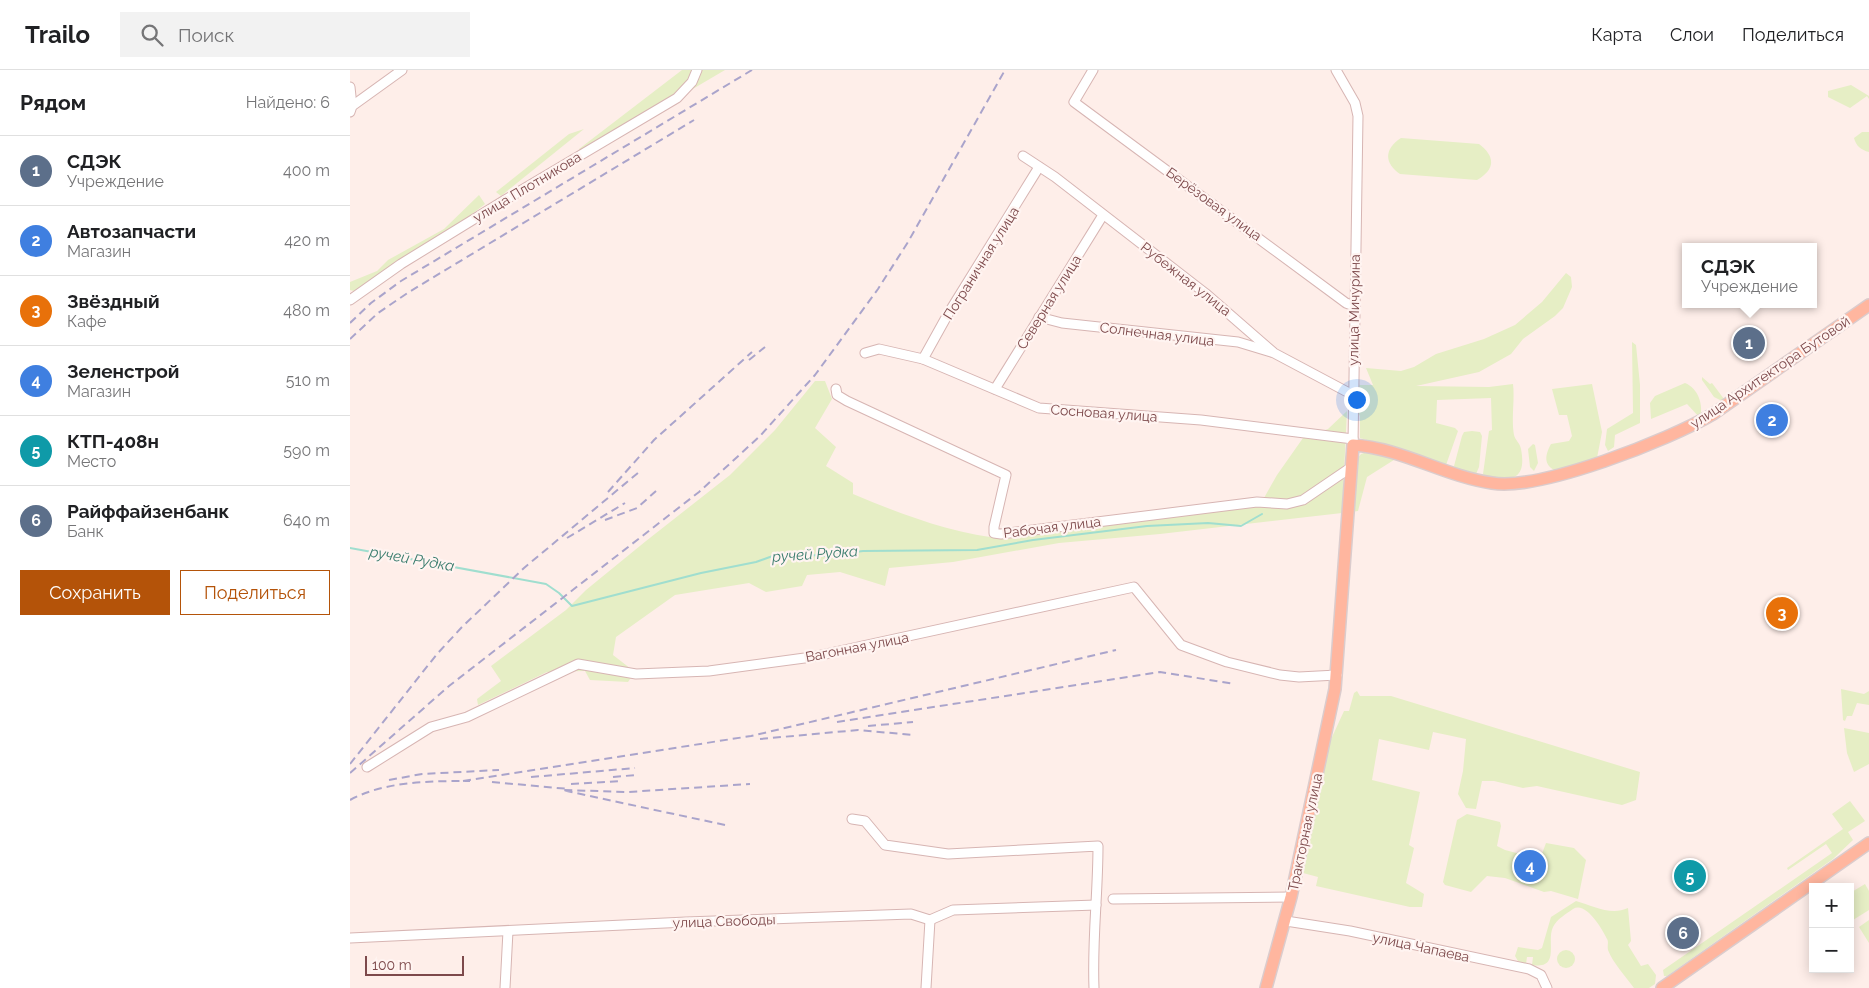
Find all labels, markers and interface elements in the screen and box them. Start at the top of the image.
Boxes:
search box [120,12,470,57]
text: Trailo [25,20,90,49]
icon: search [138,21,166,49]
text: Поиск [178,24,234,46]
text: Карта [1591,24,1642,45]
text: Слои [1670,24,1714,45]
text: Поделиться [1742,24,1844,45]
text: Рядом [20,90,86,115]
text: Найдено: 6 [246,93,330,112]
street label: улица Плотникова [470,148,584,226]
text: СДЭК [67,150,122,172]
text: 1 [32,161,40,180]
text: 400 m [283,161,330,180]
street label: Берёзовая улица [1163,164,1265,244]
text: Учреждение [67,172,164,191]
street label: Пограничная улица [940,204,1022,322]
text: Автозапчасти [67,220,196,242]
text: 2 [31,231,41,250]
text: 420 m [284,231,330,250]
street label: Рубежная улица [1138,239,1234,319]
text: Магазин [67,242,131,261]
popup [1682,243,1817,308]
street label: Северная улица [1014,252,1084,352]
street label: улица Мичурина [1345,254,1363,366]
text: СДЭК [1701,255,1756,277]
text: Учреждение [1701,277,1798,296]
text: Звёздный [67,290,160,312]
text: 3 [32,301,40,320]
text: 480 m [283,301,330,320]
text: Кафе [67,312,106,331]
street label: улица Архитектора Бутовой [1687,312,1853,432]
street label: Солнечная улица [1099,319,1215,349]
pin: 1 [1733,324,1765,362]
text: Зеленстрой [67,360,179,382]
text: 4 [31,371,41,390]
text: 510 m [286,371,330,390]
text: Магазин [67,382,131,401]
your location [1344,387,1370,413]
street label: Сосновая улица [1050,401,1158,425]
pin: 2 [1756,401,1788,439]
text: КТП-408н [67,430,159,452]
text: 5 [32,441,40,460]
text: 590 m [283,441,330,460]
text: Место [67,452,116,471]
text: Райффайзенбанк [67,500,229,522]
text: 6 [31,511,41,530]
text: 640 m [283,511,330,530]
street label: Рабочая улица [1002,513,1102,541]
text: Банк [67,522,104,541]
water label: ручей Рудка [771,542,858,566]
water label: ручей Рудка [367,543,456,575]
button: Сохранить [20,570,170,615]
button: Поделиться [180,570,330,615]
pin: 3 [1766,594,1798,632]
street label: Вагонная улица [804,629,910,665]
street label: Тракторная улица [1285,771,1325,893]
pin: 4 [1514,847,1546,885]
pin: 5 [1674,857,1706,895]
map controls [1809,883,1854,973]
button: + [1809,883,1854,928]
street label: улица Свободы [672,911,776,931]
pin: 6 [1667,914,1699,952]
button: − [1809,928,1854,973]
street label: улица Чапаева [1371,929,1471,965]
scale bar [365,953,464,976]
text: 100 m [372,957,412,973]

